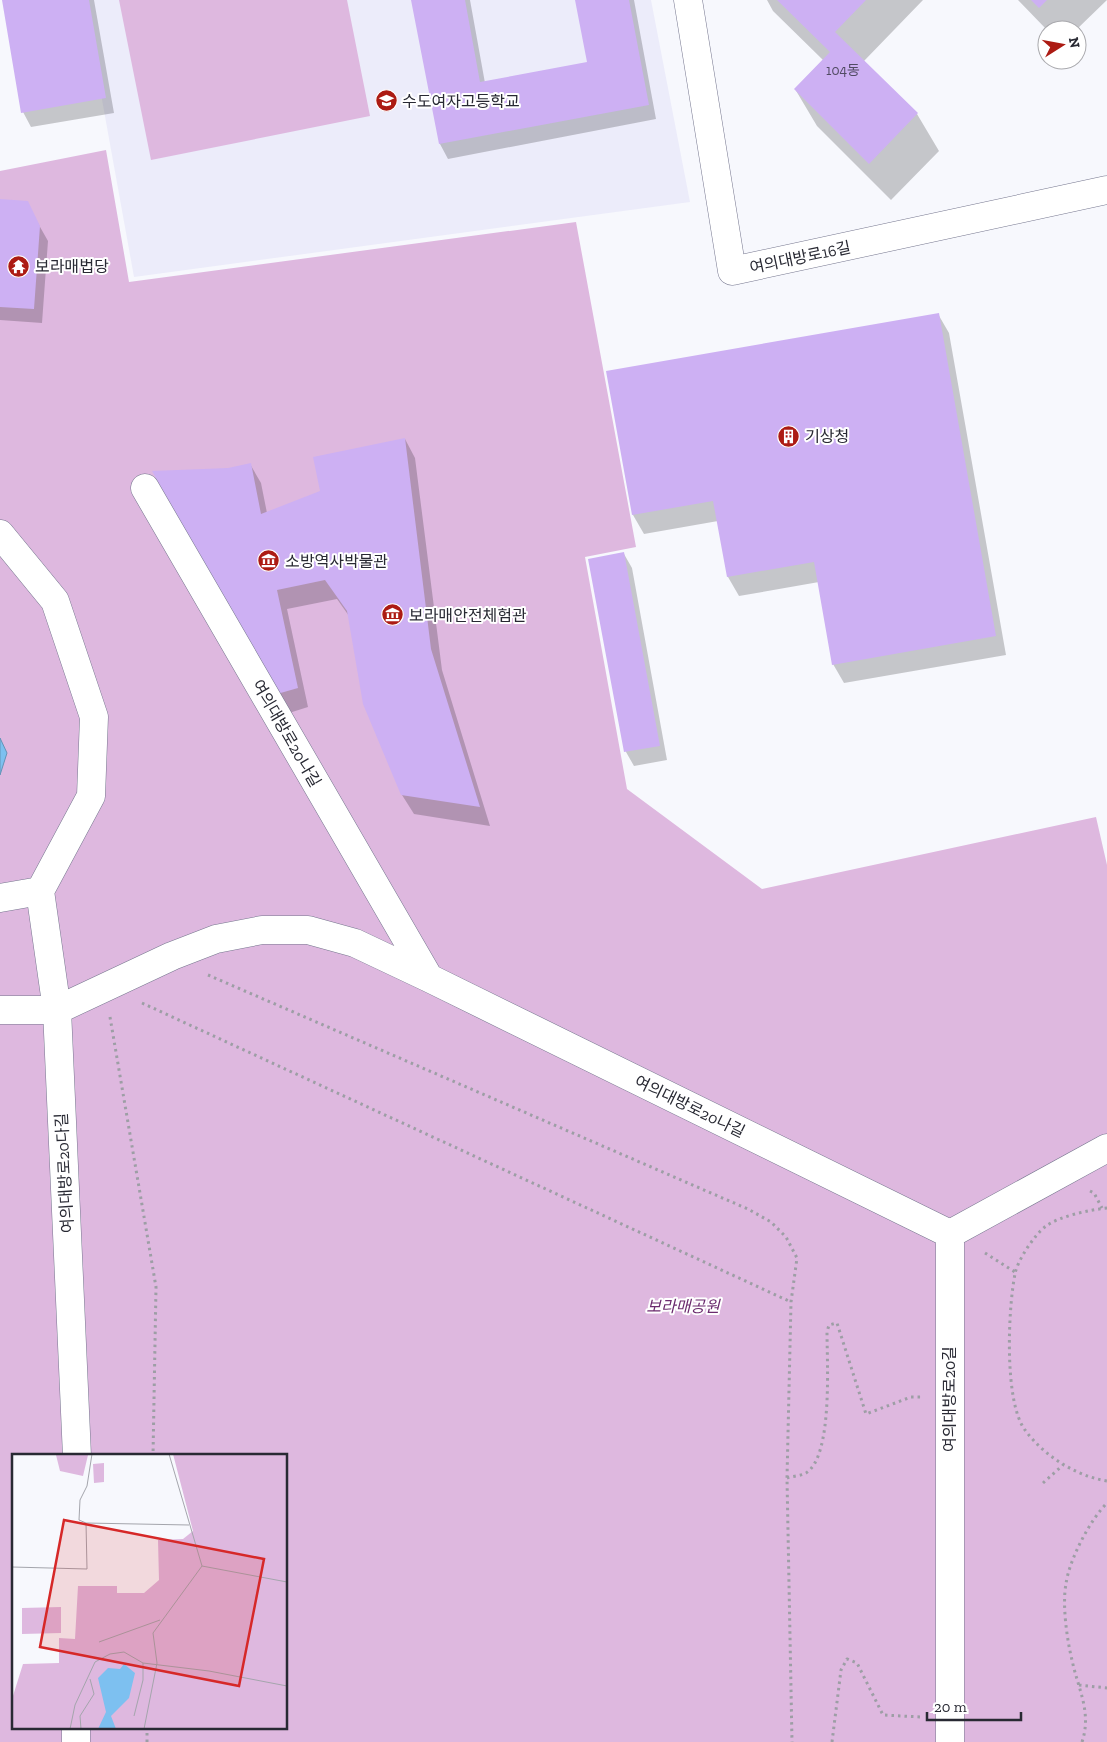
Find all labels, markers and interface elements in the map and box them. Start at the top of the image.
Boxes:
north arrow [1037,20,1087,70]
text: N [1065,36,1084,50]
house number: 104동 [826,62,860,79]
school or university icon: 수도여자고등학교 [374,89,398,113]
place label: 수도여자고등학교 [402,92,520,111]
street label: 여의대방로16길 [748,237,852,277]
temple icon: 보라매법당 [7,254,31,278]
place label: 보라매법당 [35,257,109,276]
building icon: 기상청 [777,424,801,448]
place label: 기상청 [805,427,849,446]
museum icon: 소방역사박물관 [257,549,281,573]
place label: 소방역사박물관 [285,552,388,571]
museum icon: 보라매안전체험관 [381,603,405,627]
place label: 보라매안전체험관 [409,606,527,625]
street label: 여의대방로20나길 [248,676,325,790]
street label: 여의대방로20나길 [631,1071,748,1141]
street label: 여의대방로20다길 [52,1112,77,1234]
park label: 보라매공원 [646,1297,721,1316]
street label: 여의대방로20길 [940,1346,959,1452]
inset map [12,1454,288,1730]
scale bar [927,1690,1021,1722]
text: 20 m [934,1698,967,1716]

